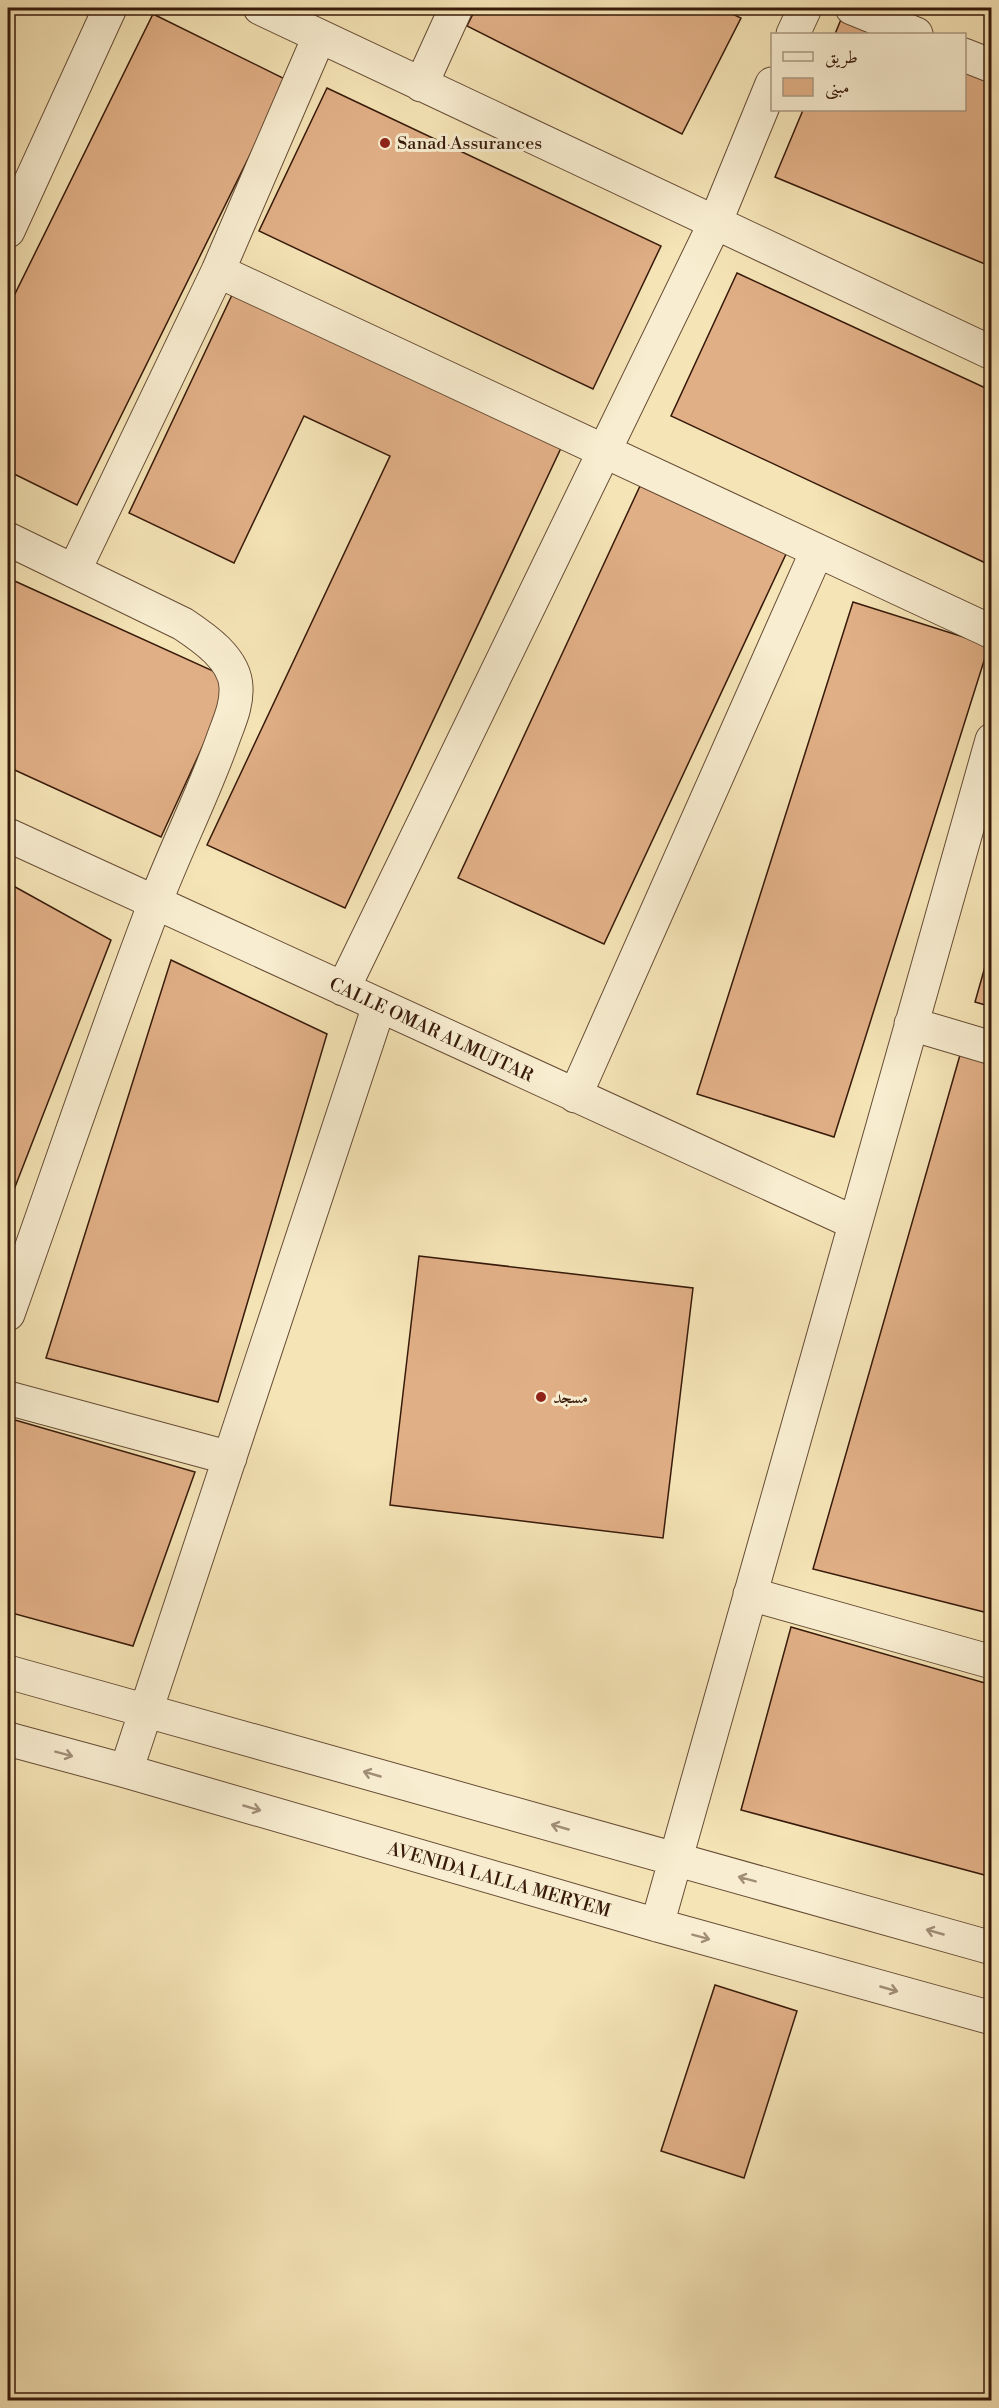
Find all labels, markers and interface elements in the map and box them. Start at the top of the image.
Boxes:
legend [771,33,966,111]
text: طريق [825,46,858,69]
text: مبنى [825,76,850,100]
place label: Sanad Assurances [397,132,542,155]
marker: Sanad Assurances [378,136,392,150]
street label: CALLE OMAR ALMUJTAR [325,973,537,1088]
place label: مسجد [553,1386,588,1409]
marker: مسجد [534,1390,548,1404]
one-way arrow [54,1749,73,1760]
one-way arrow [363,1768,382,1779]
one-way arrow [242,1803,261,1814]
one-way arrow [550,1821,569,1833]
street label: AVENIDA LALLA MERYEM [384,1837,613,1923]
one-way arrow [738,1873,757,1885]
one-way arrow [926,1926,945,1937]
one-way arrow [692,1931,711,1943]
one-way arrow [879,1984,898,1995]

